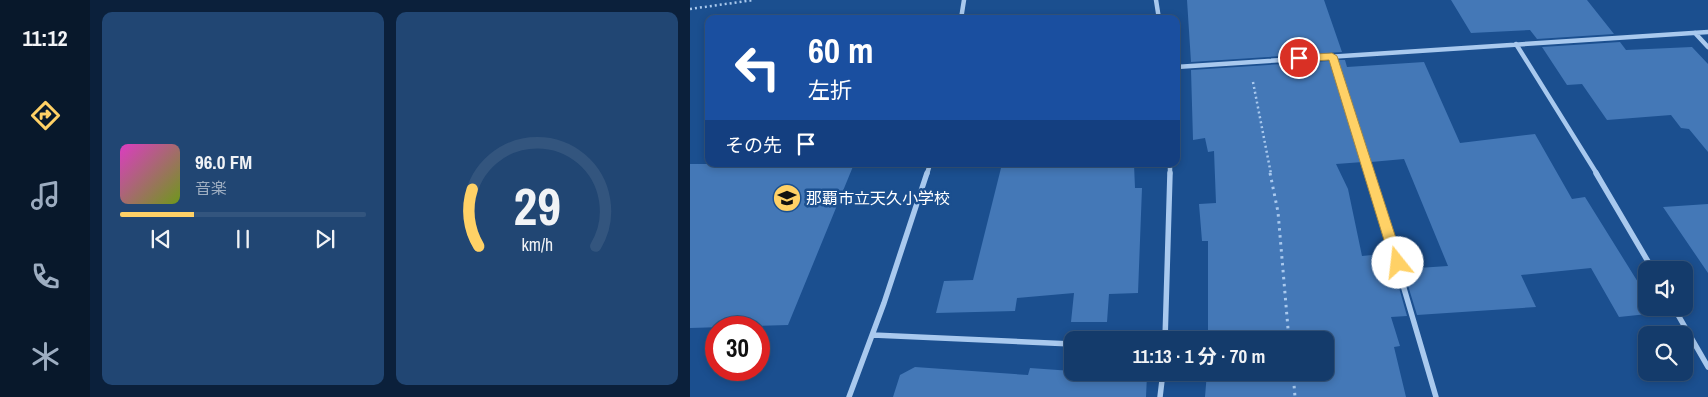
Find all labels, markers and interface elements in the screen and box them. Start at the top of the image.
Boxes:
text: 11:12 [22,23,68,53]
text: 60 m [808,27,873,74]
icon: left [725,35,790,100]
pin [1278,37,1320,79]
icon: arrive [1285,44,1313,72]
text: 左折 [808,75,852,105]
icon: directions [28,98,63,133]
icon: arrive [792,130,820,158]
text: その先 [725,132,782,158]
text: 96.0 FM [195,149,252,175]
text: 29 [513,171,561,241]
text: 音楽 [195,177,227,199]
icon: music [28,178,63,213]
school or university icon: 那覇市立天久小学校 [772,183,802,213]
place label: 那覇市立天久小学校 [806,187,950,209]
icon: previous [147,225,175,253]
icon: pause [229,225,257,253]
icon: next [311,225,339,253]
text: km/h [521,233,553,257]
position arrow [1371,236,1423,288]
icon: phone [28,259,63,294]
map controls [1638,261,1693,381]
button: sound [1638,261,1693,316]
speed limit sign: 30 [705,316,770,381]
button: search [1638,326,1693,381]
icon: climate [28,339,63,374]
text: 11:13 · 1 分 · 70 m [1133,343,1265,369]

